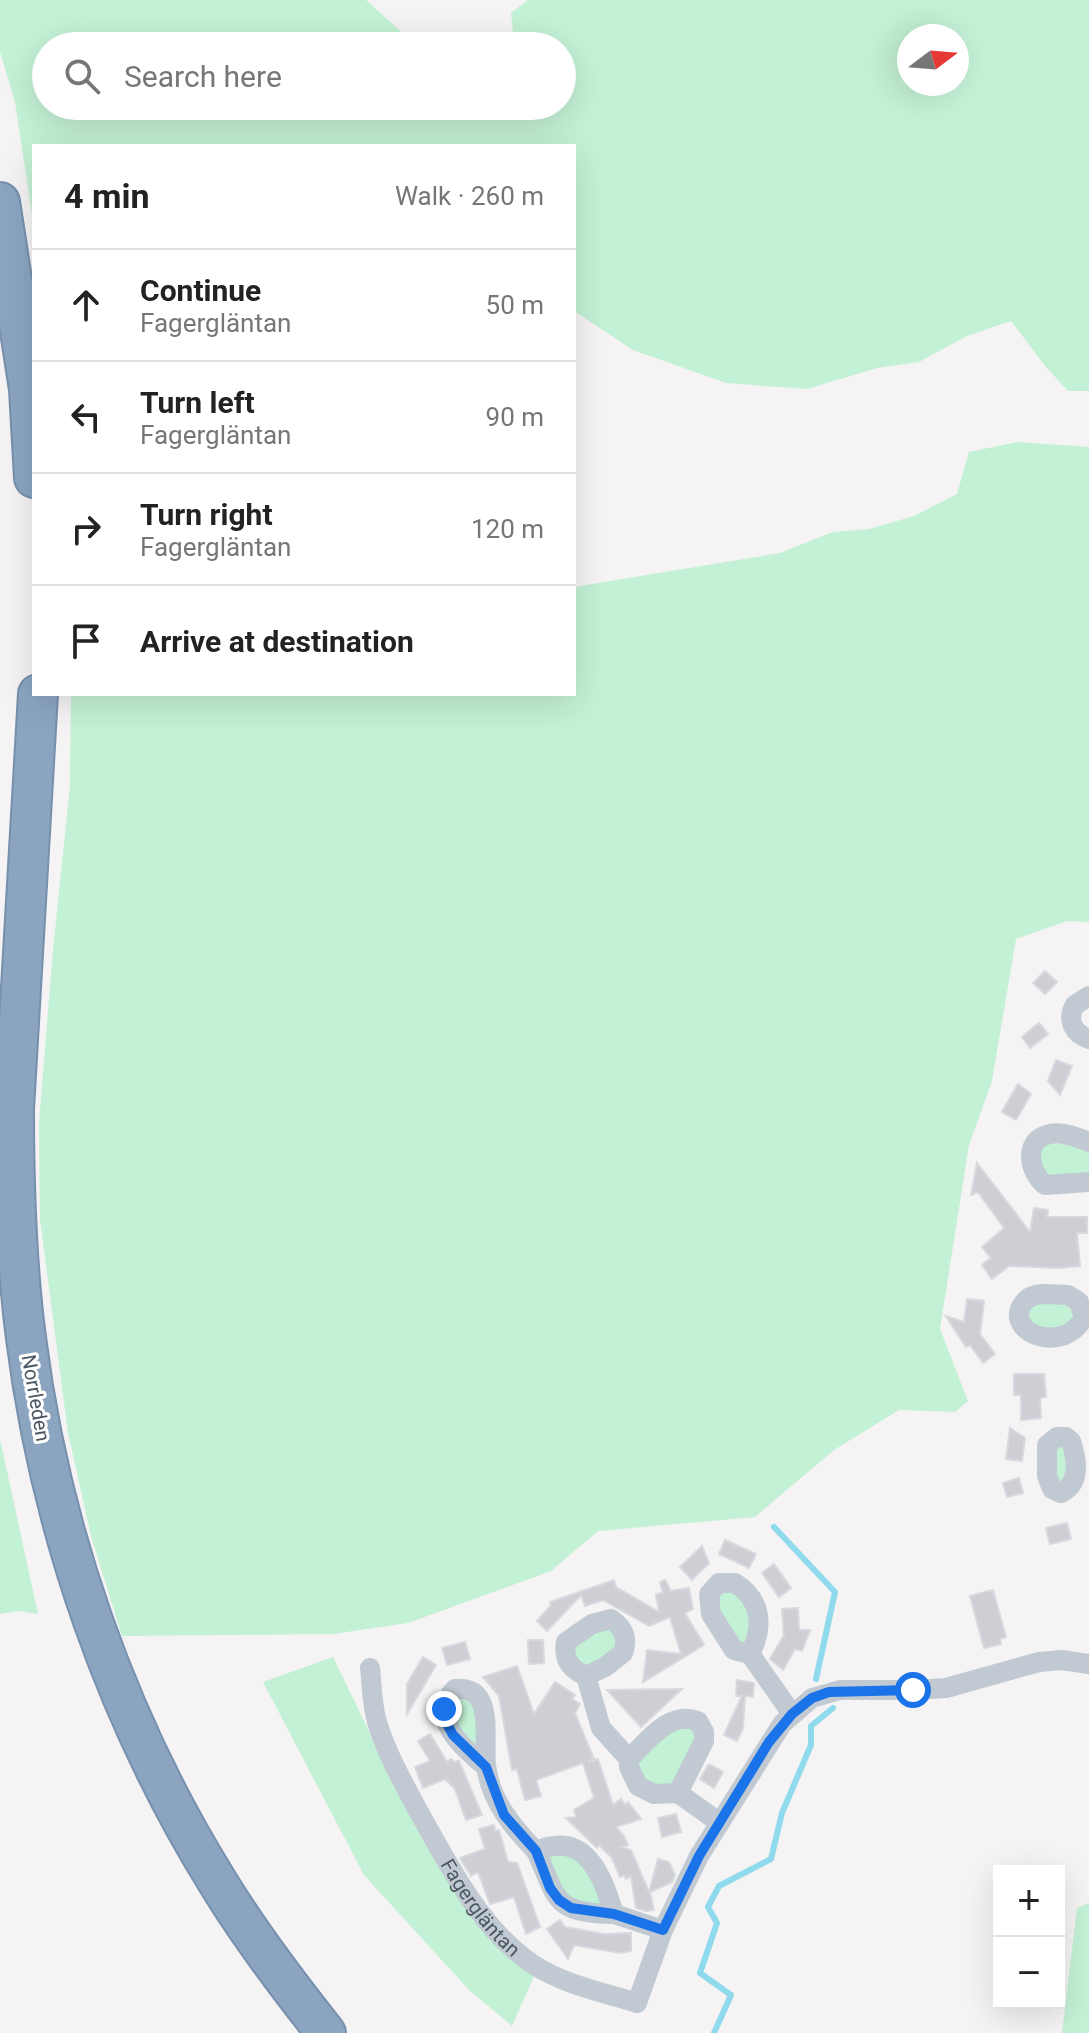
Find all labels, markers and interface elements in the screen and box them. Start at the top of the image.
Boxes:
north arrow [897,24,969,96]
search box [32,32,576,120]
icon: search [60,54,104,98]
text: Search here [124,59,282,94]
text: 4 min [64,176,149,216]
text: Walk · 260 m [395,181,544,211]
text: Continue [140,273,261,308]
icon: ahead [64,283,108,327]
text: 50 m [486,290,544,320]
text: Fagergläntan [140,308,291,338]
text: Turn left [140,385,255,420]
icon: left [64,395,108,439]
text: 90 m [486,402,544,432]
text: Fagergläntan [140,420,291,450]
text: Turn right [140,497,273,532]
icon: right [64,507,108,551]
text: 120 m [471,514,544,544]
text: Fagergläntan [140,532,291,562]
icon: arrive [64,619,108,663]
text: Arrive at destination [140,624,414,659]
street label: Norrleden [17,1353,55,1443]
route start [895,1672,931,1708]
route end [426,1691,462,1727]
street label: Fagergläntan [436,1855,525,1961]
map controls [993,1865,1065,2009]
button: + [993,1865,1065,1937]
button: − [993,1937,1065,2009]

